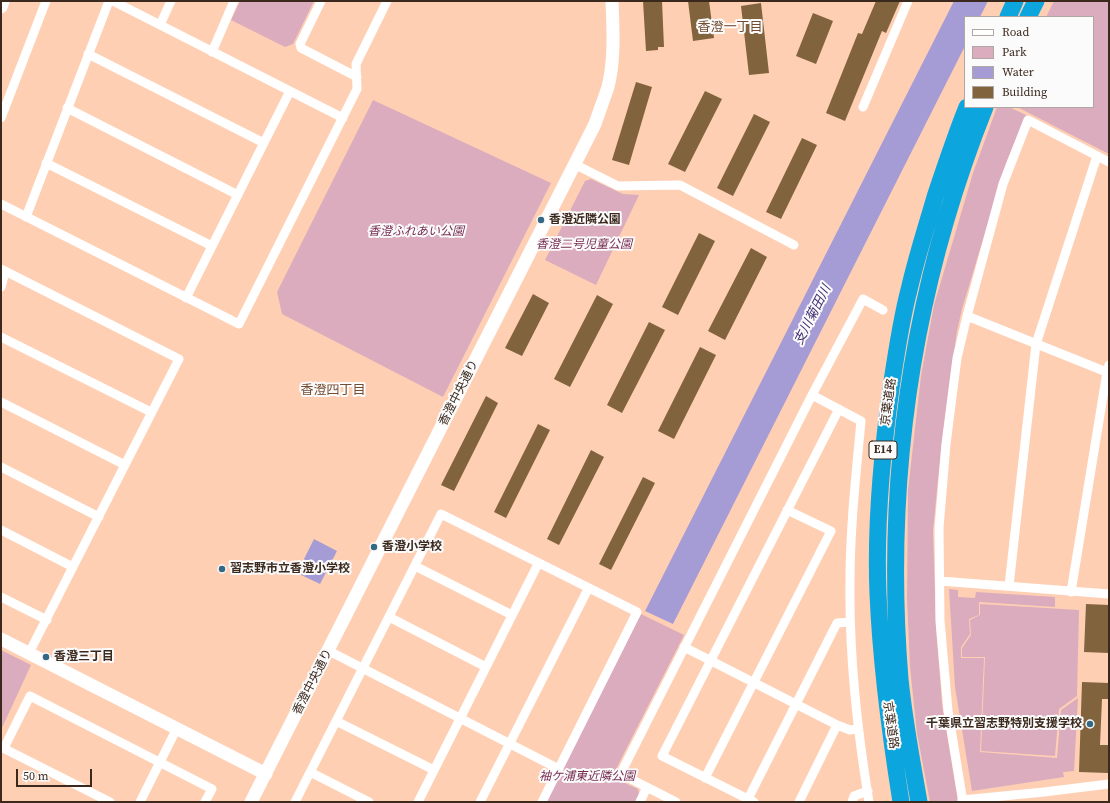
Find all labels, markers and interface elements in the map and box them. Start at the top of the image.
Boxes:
legend [964,16,1094,108]
district label: 香澄一丁目 [698,20,762,36]
text: Road [1002,24,1029,40]
text: Park [1002,44,1027,60]
text: Water [1002,64,1034,80]
text: Building [1002,84,1047,100]
place label: 香澄近隣公園 [549,213,621,227]
marker: 香澄近隣公園 [536,215,546,225]
park label: 香澄ふれあい公園 [368,225,464,239]
park label: 香澄二号児童公園 [536,238,632,252]
water label: 支川菊田川 [791,283,835,347]
street label: 香澄中央通り [436,358,482,428]
street label: 京葉道路 [879,377,899,427]
district label: 香澄四丁目 [301,383,365,399]
road number: E14 [869,441,897,459]
place label: 香澄小学校 [382,540,442,554]
marker: 香澄小学校 [369,542,379,552]
place label: 習志野市立香澄小学校 [230,562,350,576]
marker: 習志野市立香澄小学校 [217,564,227,574]
street label: 香澄中央通り [290,647,336,717]
place label: 香澄三丁目 [54,650,114,664]
marker: 香澄三丁目 [41,652,51,662]
street label: 京葉道路 [880,700,900,750]
place label: 千葉県立習志野特別支援学校 [926,717,1082,731]
marker: 千葉県立習志野特別支援学校 [1085,719,1095,729]
scale bar [18,761,94,787]
text: 50 m [23,768,49,784]
park label: 袖ケ浦東近隣公園 [539,770,635,784]

